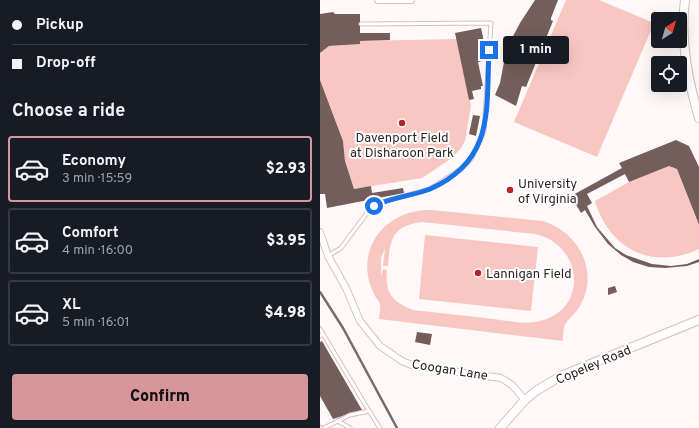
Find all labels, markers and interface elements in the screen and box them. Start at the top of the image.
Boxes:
north arrow [651,12,687,48]
map controls [651,12,687,92]
text: Pickup [36,16,84,35]
callout: 1 min [503,36,569,64]
route end [480,41,498,59]
text: 1 min [520,42,552,58]
text: Drop-off [36,54,96,73]
button: locate [651,56,687,92]
text: Choose a ride [12,100,125,123]
marker: Davenport Field at Disharoon Park [397,118,407,128]
place label: Davenport Field at Disharoon Park [350,131,454,162]
icon: car [14,151,50,187]
text: Economy [62,152,126,171]
text: $2.93 [266,160,306,179]
text: 3 min · 15:59 [62,171,132,187]
place label: University of Virginia [518,177,577,208]
marker: University of Virginia [505,185,515,195]
route start [365,197,383,215]
icon: car [14,223,50,259]
text: Comfort [62,224,119,243]
text: $3.95 [266,232,306,251]
text: 4 min · 16:00 [62,243,133,259]
place label: Lannigan Field [486,267,572,283]
marker: Lannigan Field [473,268,483,278]
icon: car [14,295,50,331]
text: XL [62,296,80,315]
text: $4.98 [265,304,306,323]
text: 5 min · 16:01 [62,315,130,331]
street label: Copeley Road [554,343,634,389]
street label: Coogan Lane [410,357,489,385]
button: Confirm [12,374,308,420]

